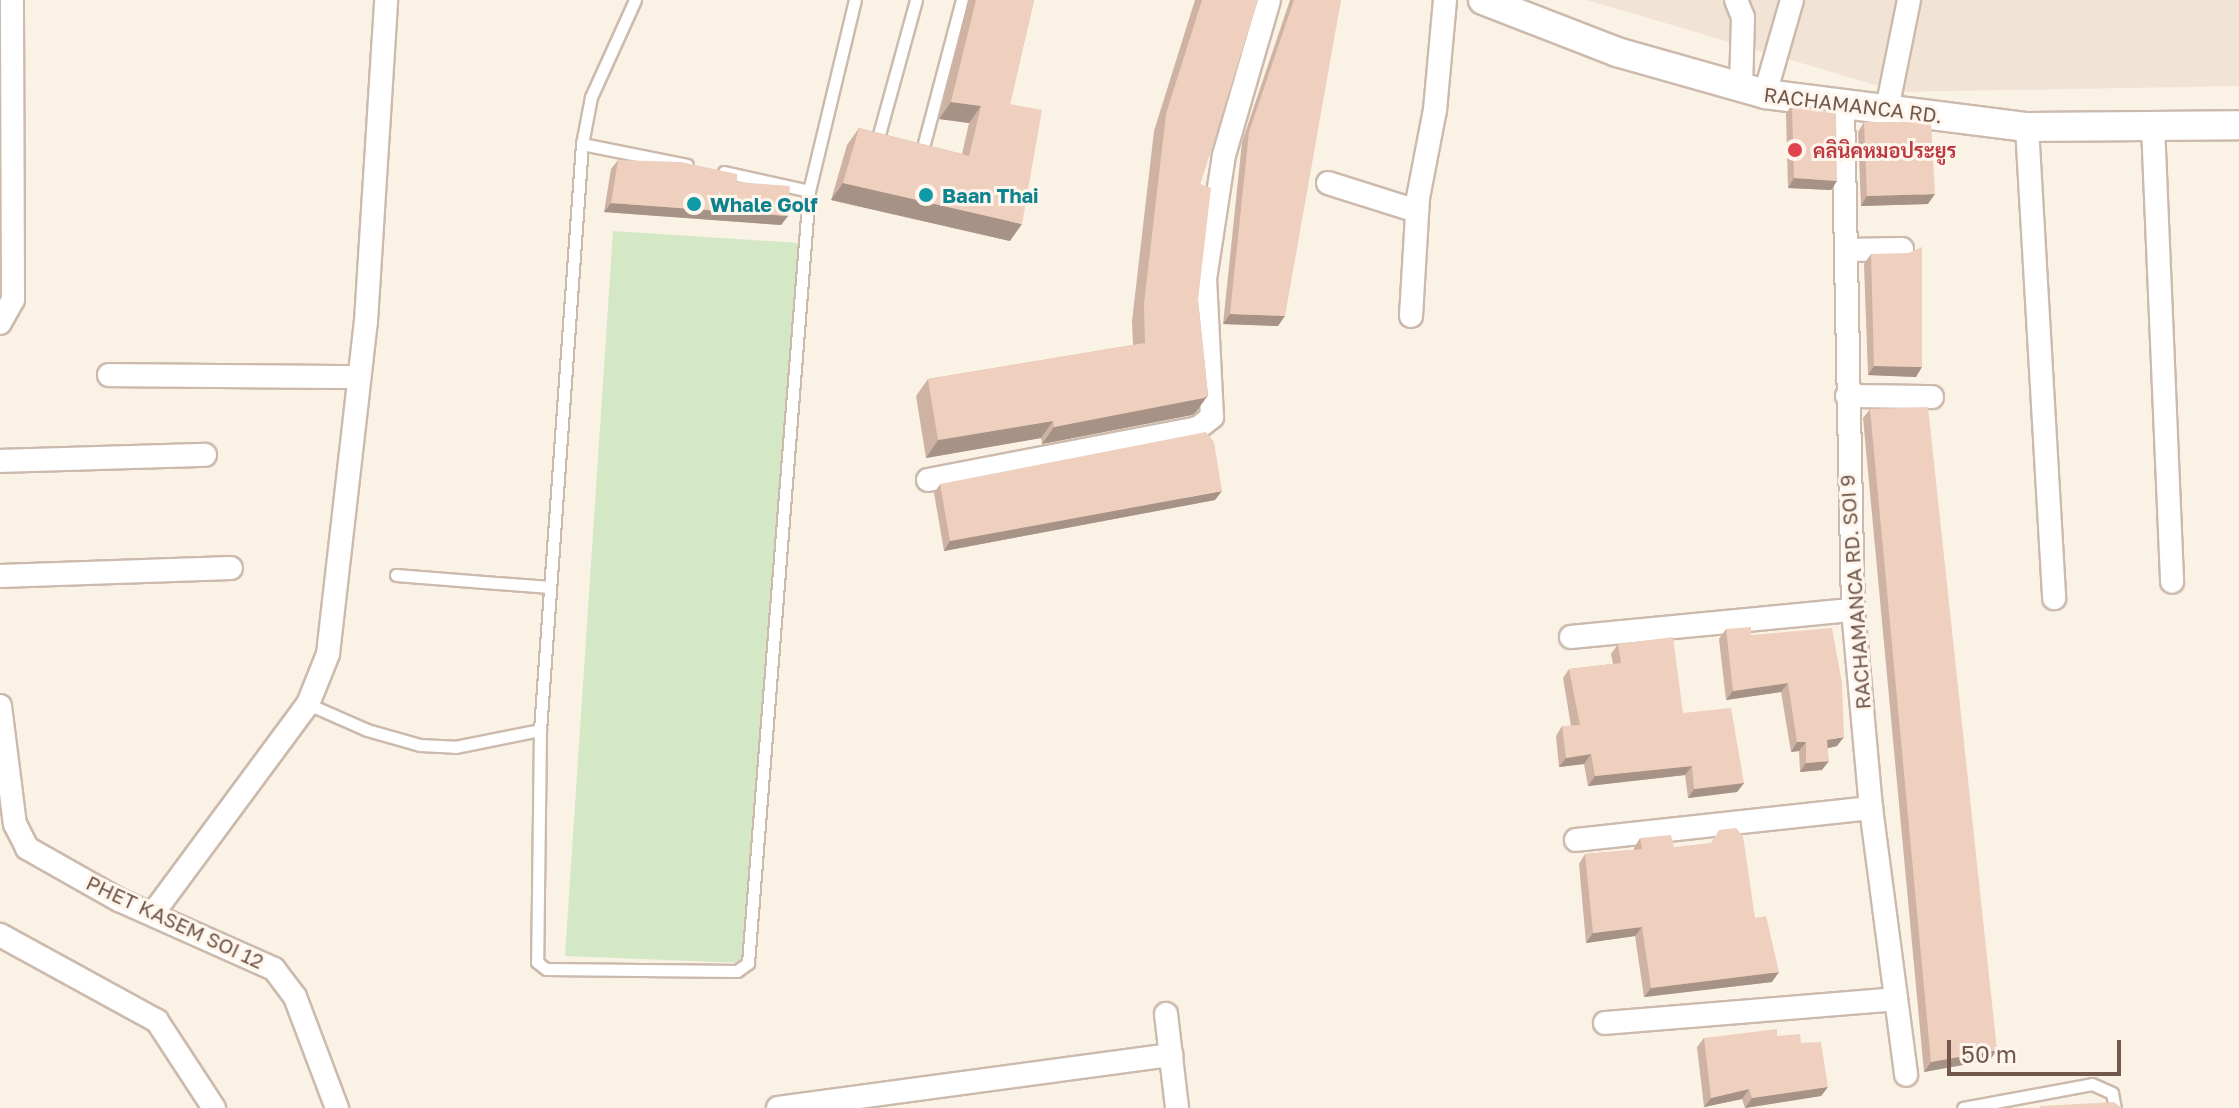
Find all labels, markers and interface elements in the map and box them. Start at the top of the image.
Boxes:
street label: RACHAMANCA RD. [1763,82,1943,128]
place label: คลินิคหมอประยูร [1813,138,1956,162]
marker: คลินิคหมอประยูร [1784,139,1806,161]
place label: Baan Thai [942,183,1039,207]
marker: Baan Thai [917,186,935,204]
place label: Whale Golf [710,192,817,216]
marker: Whale Golf [685,195,703,213]
street label: RACHAMANCA RD. SOI 9 [1835,474,1875,710]
street label: PHET KASEM SOI 12 [83,870,267,974]
scale bar [1951,1024,2125,1074]
text: 50 m [1961,1039,2017,1068]

